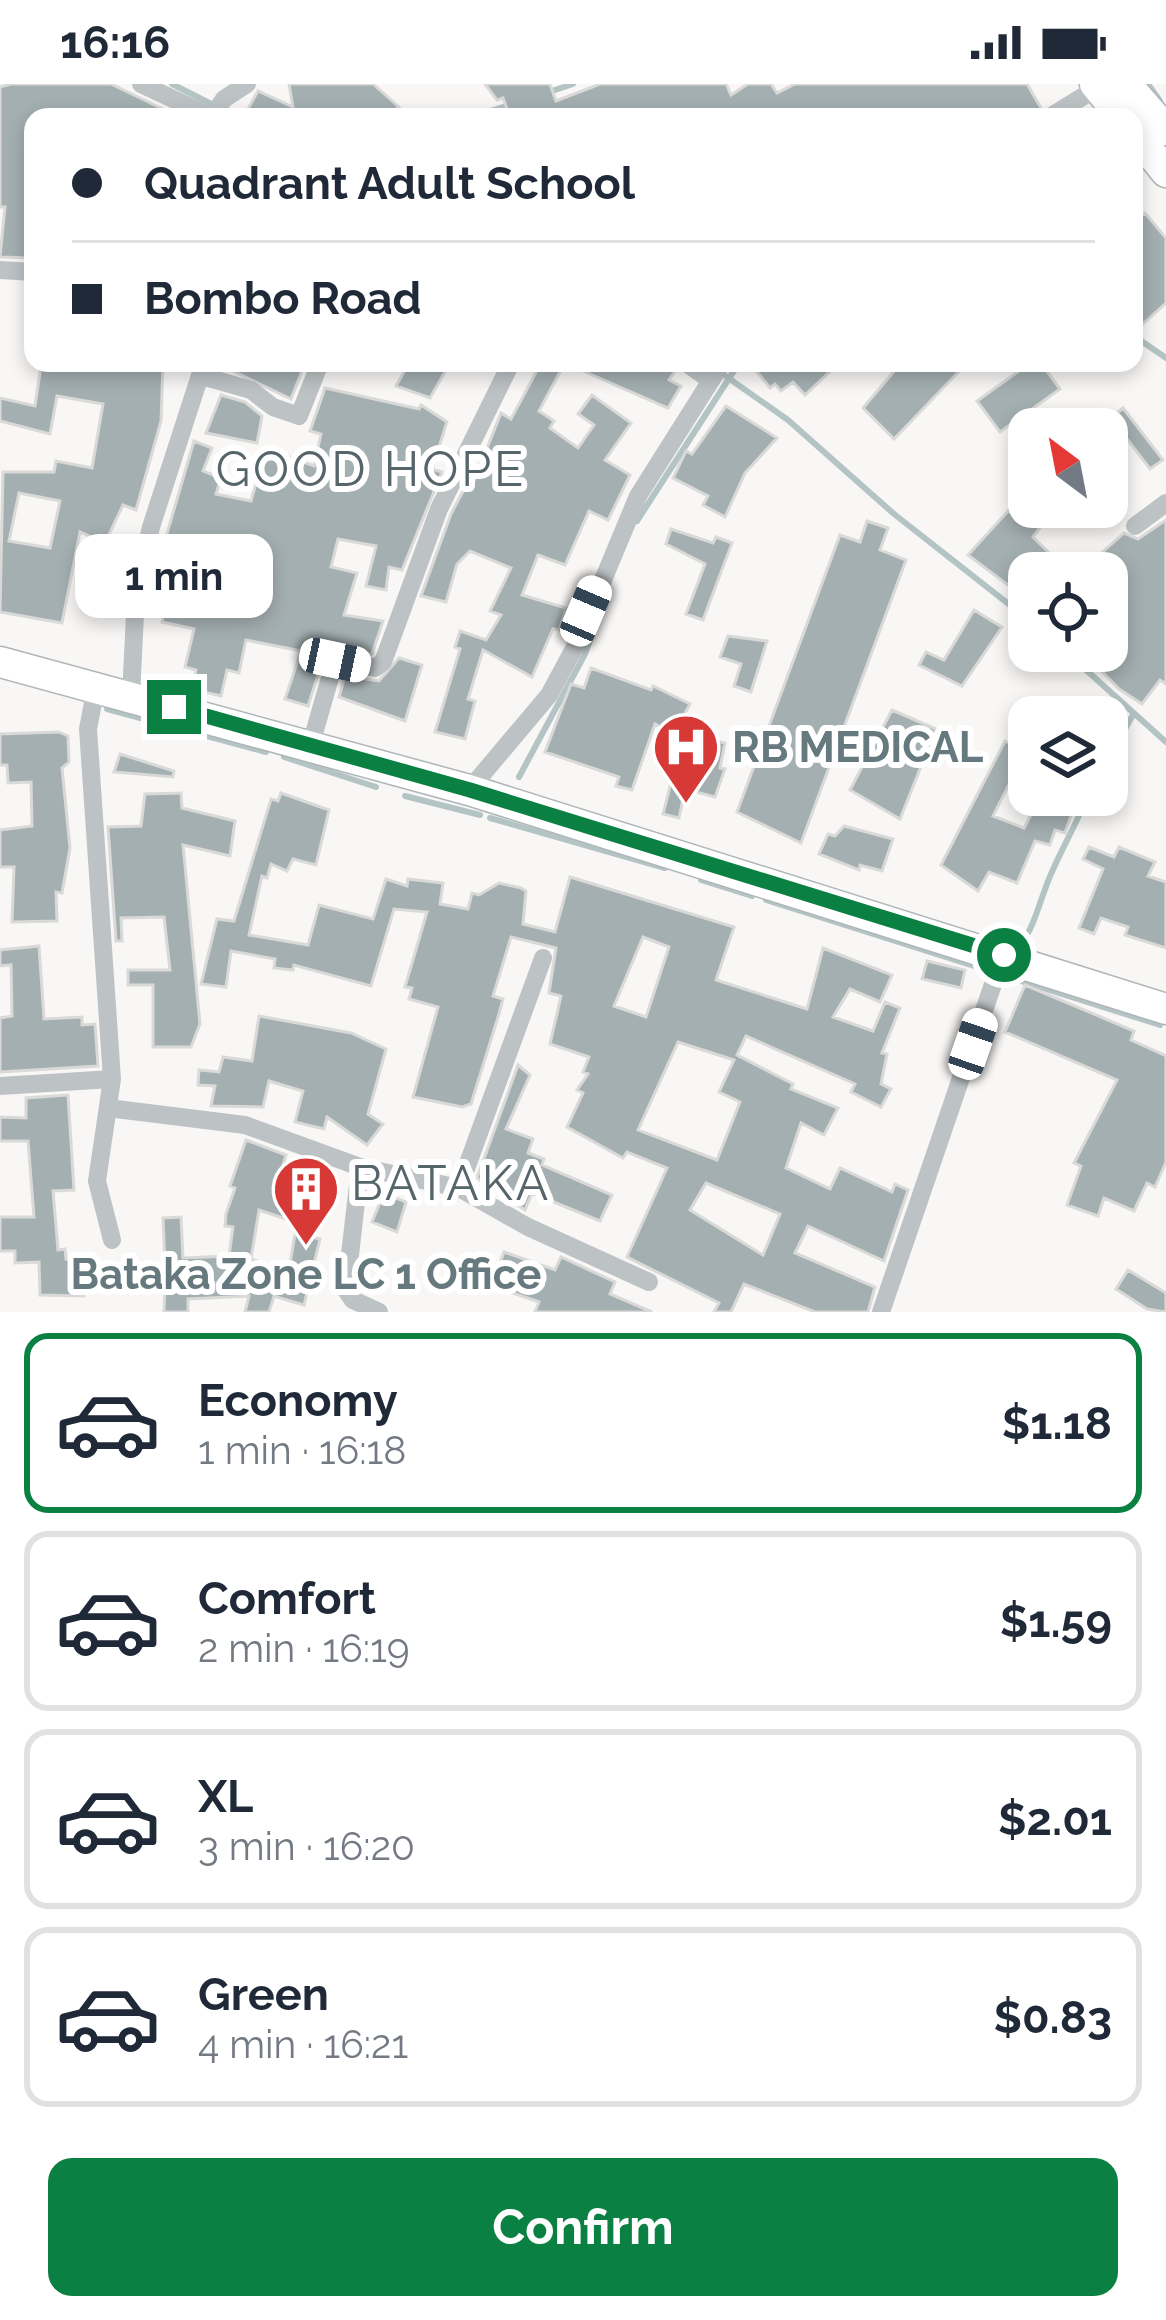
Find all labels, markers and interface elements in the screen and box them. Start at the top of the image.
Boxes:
text: 16:16 [60,16,170,69]
text: Quadrant Adult School [144,157,635,210]
text: Bombo Road [144,272,422,325]
north arrow [1008,408,1128,528]
map controls [1008,408,1128,816]
district label: GOOD HOPE [216,441,526,497]
callout: 1 min [75,533,273,617]
button: locate [1008,552,1128,672]
text: 1 min [125,553,223,599]
car [555,571,617,651]
car [296,635,374,685]
route end [147,680,201,734]
button: layers [1008,696,1128,816]
hospital icon: RB MEDICAL [651,712,721,806]
place label: RB MEDICAL [732,723,984,772]
route start [977,928,1031,982]
car [944,1004,1002,1084]
building icon: Bataka Zone LC 1 Office [271,1154,341,1248]
district label: BATAKA [351,1155,551,1211]
place label: Bataka Zone LC 1 Office [71,1250,541,1299]
icon: car [54,1369,162,1477]
text: Economy [198,1374,398,1427]
text: $1.18 [1002,1397,1112,1450]
text: 1 min · 16:18 [198,1427,406,1473]
icon: car [54,1567,162,1675]
text: Comfort [198,1572,376,1625]
text: $1.59 [1000,1595,1112,1648]
text: 2 min · 16:19 [198,1625,410,1671]
icon: car [54,1765,162,1873]
text: XL [198,1770,253,1823]
text: $2.01 [998,1793,1112,1846]
text: 3 min · 16:20 [198,1823,415,1869]
icon: car [54,1963,162,2071]
text: Green [198,1968,329,2021]
text: $0.83 [993,1991,1112,2044]
text: 4 min · 16:21 [198,2021,408,2067]
button: Confirm [48,2158,1118,2296]

